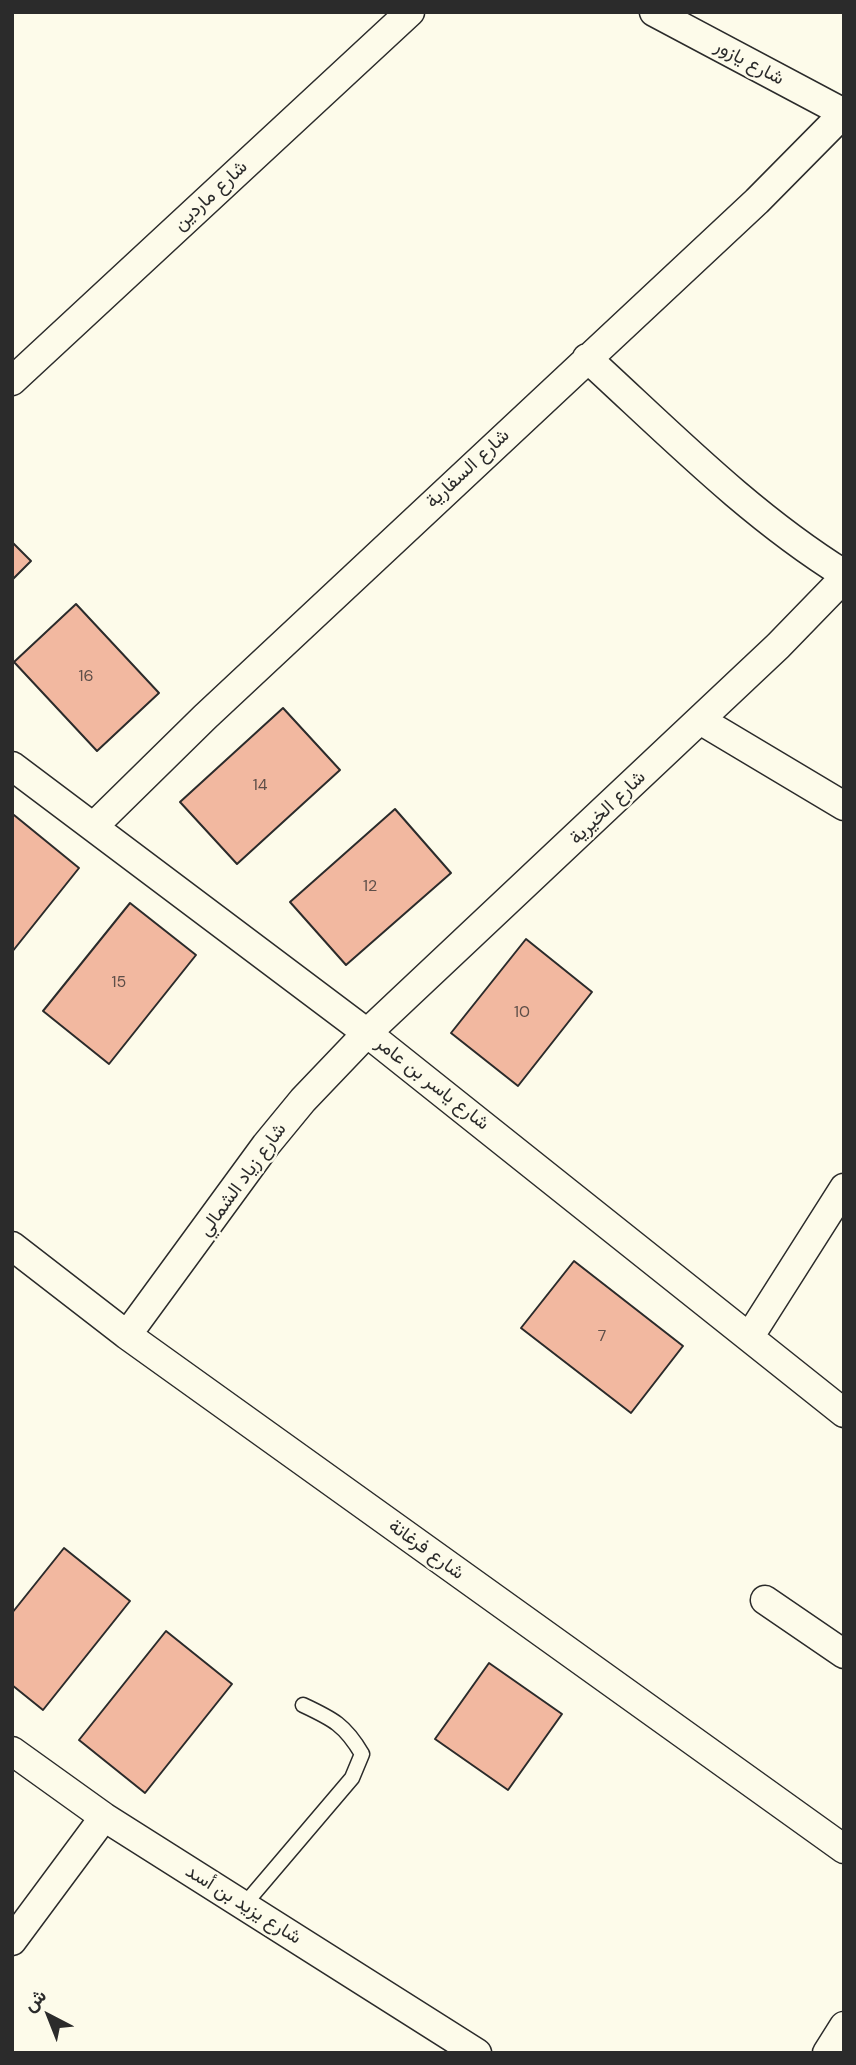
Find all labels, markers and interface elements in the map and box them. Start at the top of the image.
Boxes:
street label: شارع يازور [710,35,788,91]
street label: شارع ماردين [169,156,253,236]
street label: شارع السفارية [422,425,514,513]
house number: 16 [78,667,94,687]
street label: شارع الخيرية [565,766,651,850]
house number: 14 [253,776,267,796]
house number: 12 [363,877,377,897]
house number: 15 [112,973,126,993]
house number: 10 [514,1003,530,1023]
street label: شارع ياسر بن عامر [371,1032,493,1136]
street label: شارع زياد الشمالي [194,1119,292,1241]
house number: 7 [598,1327,606,1347]
street label: شارع فرغانة [384,1515,468,1585]
street label: شارع يزيد بن أسد [181,1860,305,1950]
north arrow [14,1981,84,2051]
text: ش [18,1983,51,2017]

